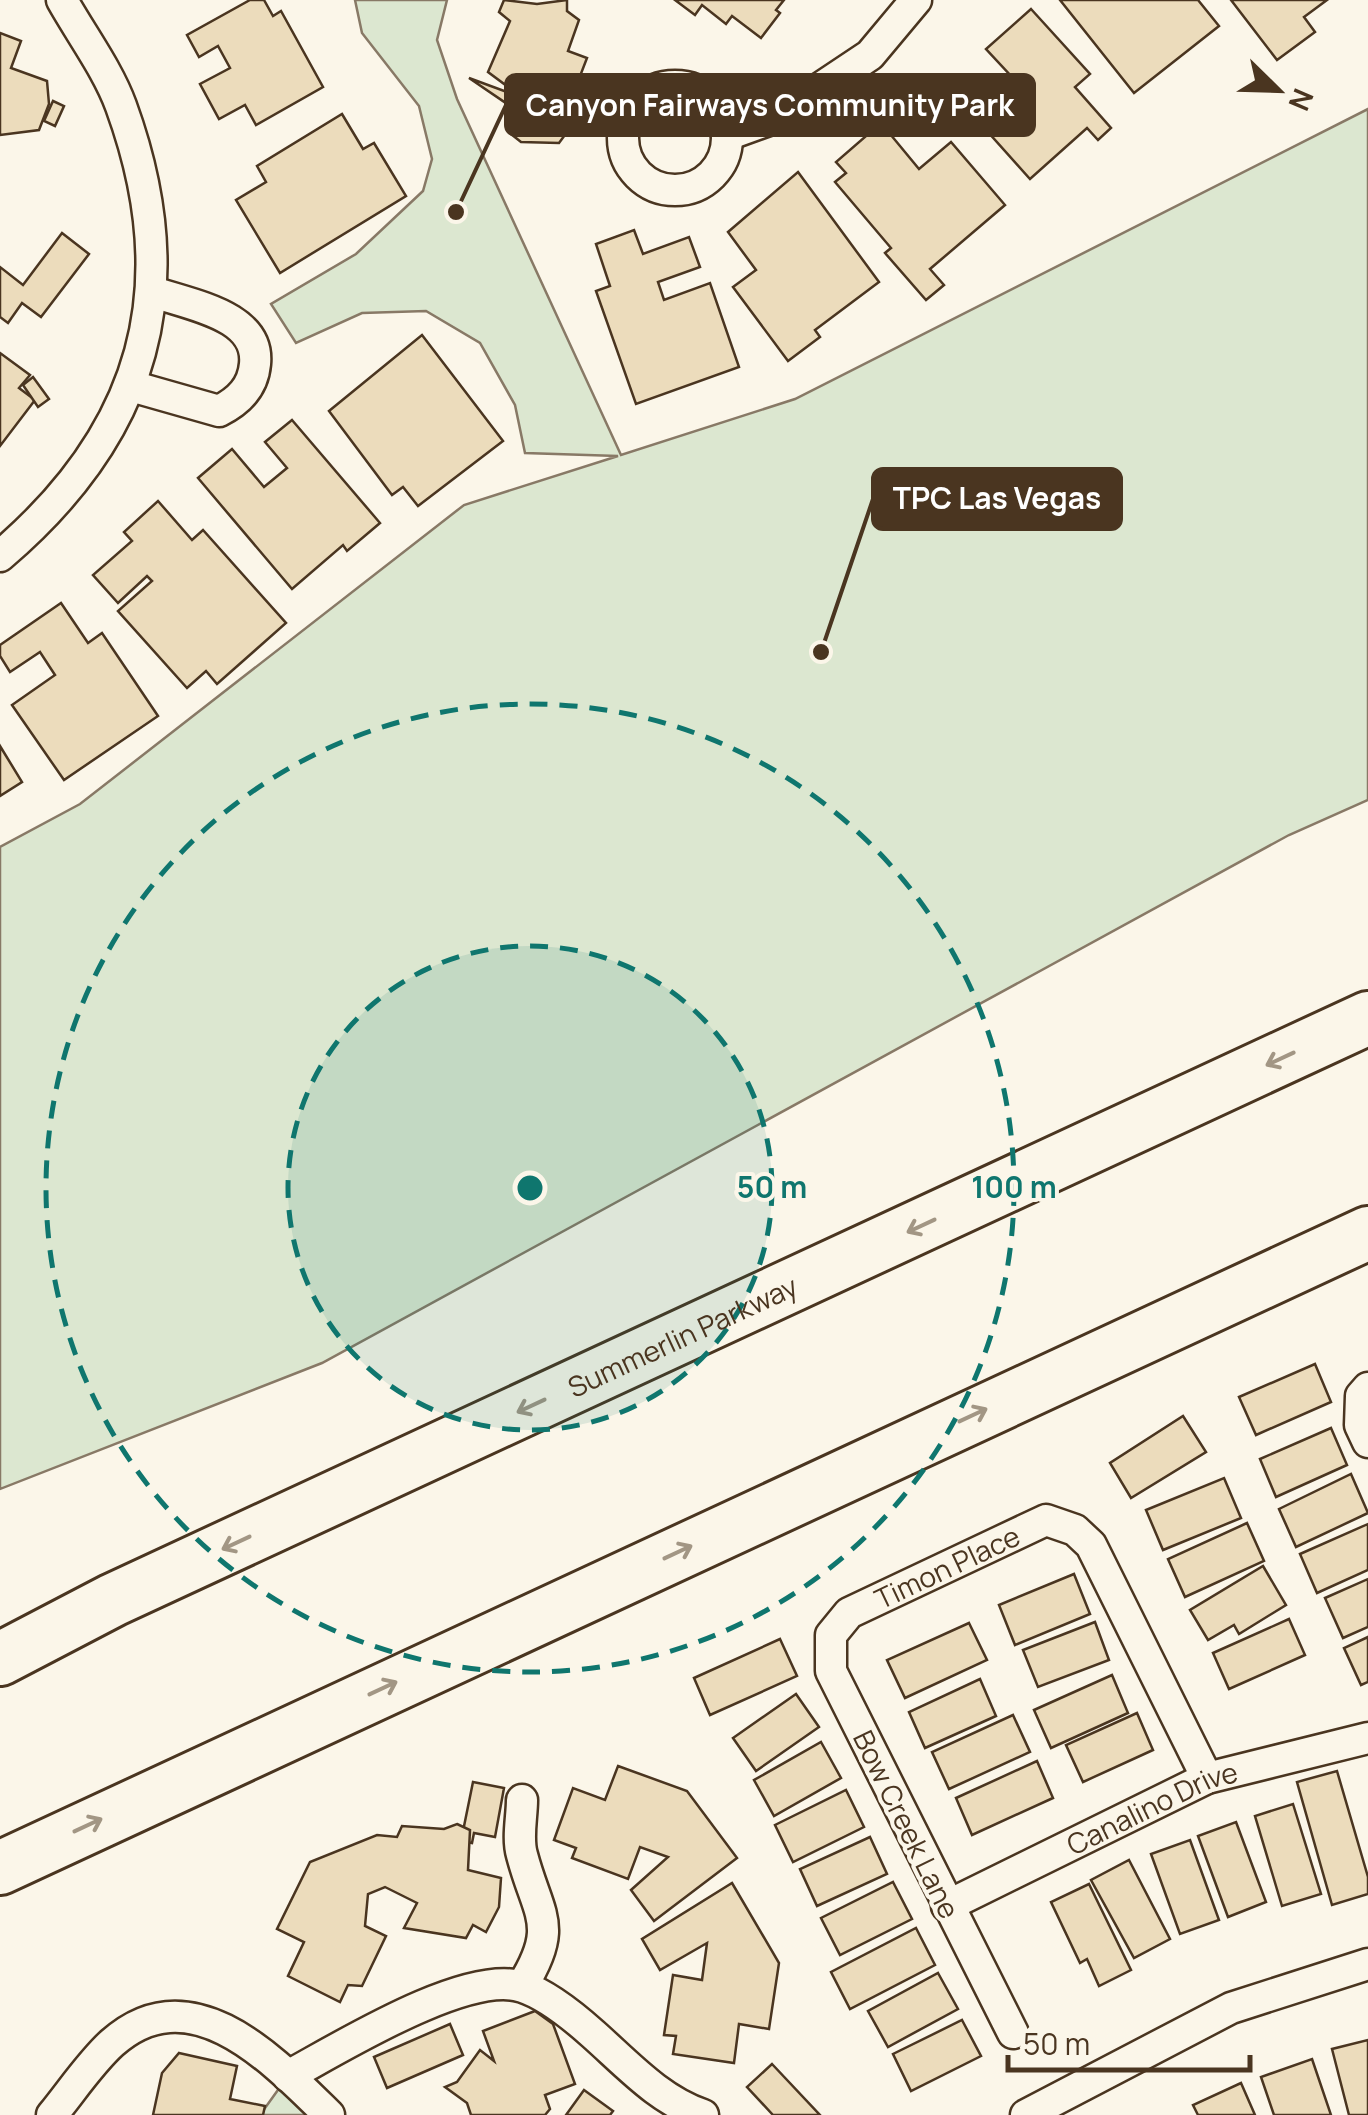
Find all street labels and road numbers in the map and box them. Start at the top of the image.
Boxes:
street label: Summerlin Parkway [561,1266,803,1406]
street label: Timon Place [868,1516,1026,1617]
street label: Bow Creek Lane [845,1724,969,1924]
street label: Canalino Drive [1060,1752,1241,1863]

